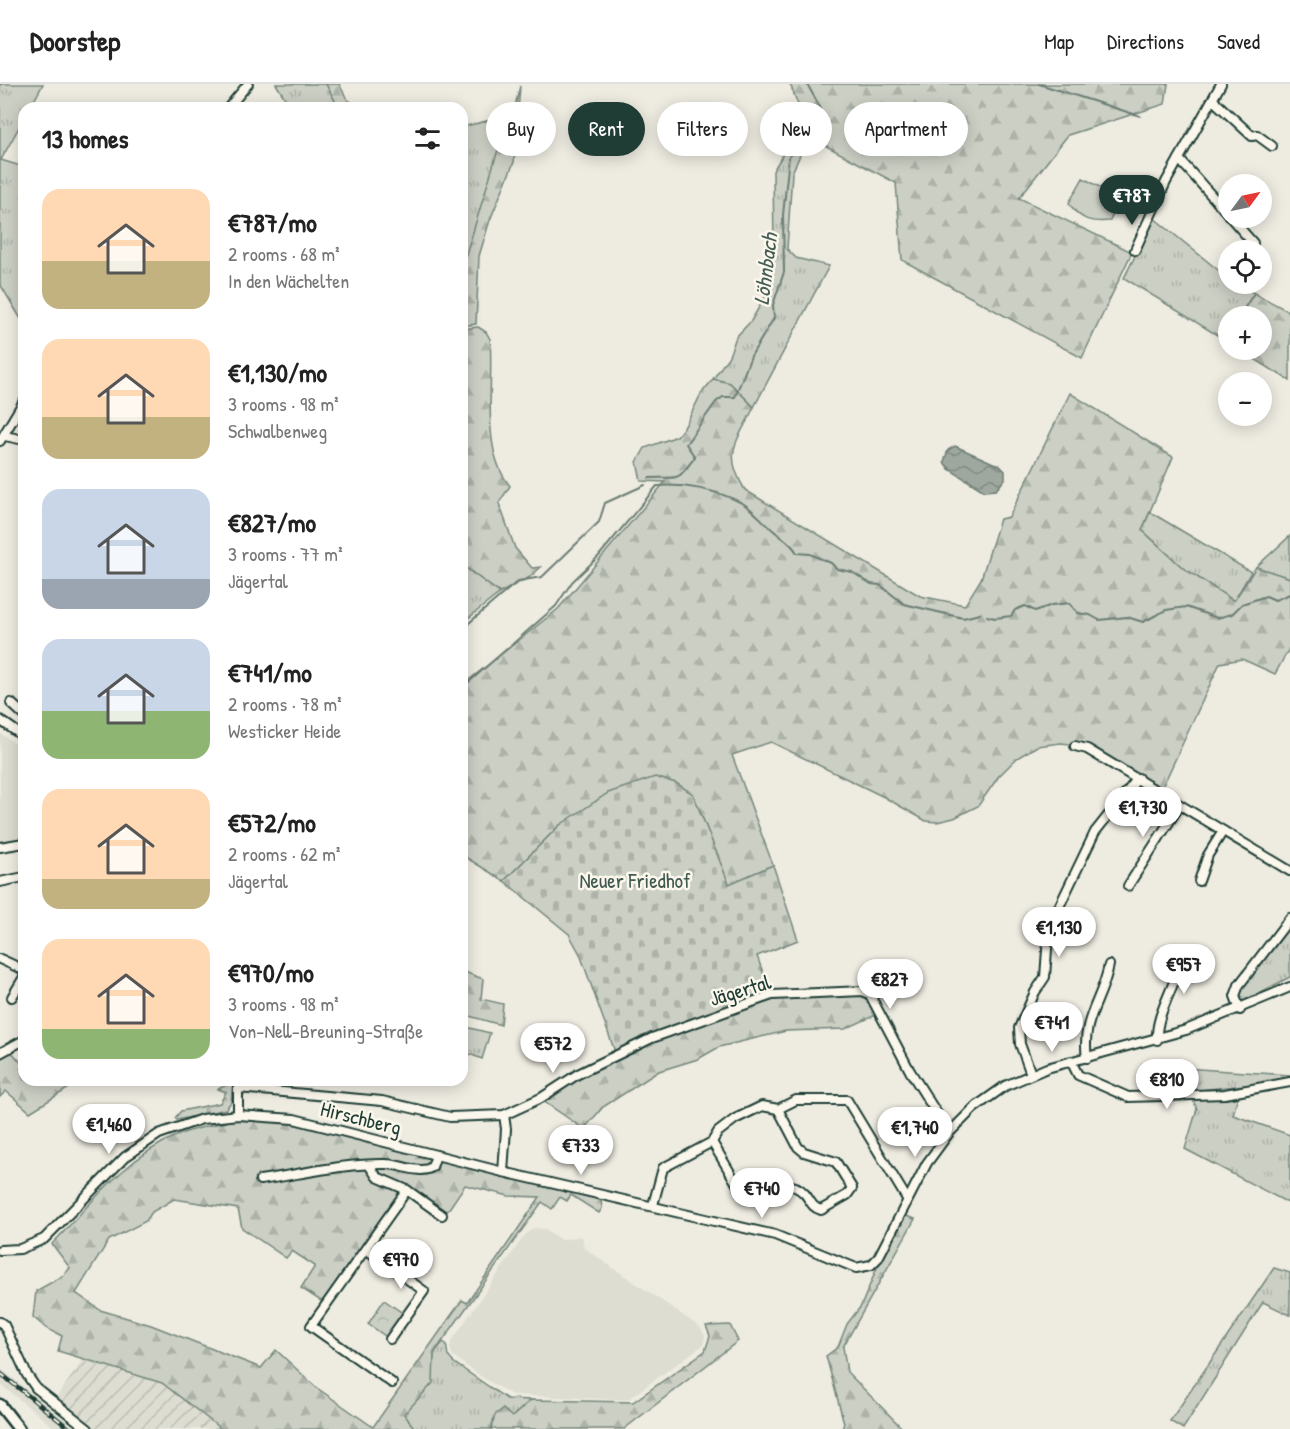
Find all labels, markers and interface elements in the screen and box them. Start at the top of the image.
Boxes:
text: Doorstep [30,22,120,60]
text: Map [1044,27,1074,56]
text: Directions [1107,27,1184,56]
text: Saved [1217,27,1260,56]
chip: Buy [486,102,556,156]
chip: Rent [568,102,645,156]
chip: Filters [657,102,748,156]
chip: New [760,102,832,156]
chip: Apartment [844,102,968,156]
text: 13 homes [42,121,129,156]
icon: filters [411,122,444,155]
north arrow [1218,174,1272,228]
map controls [1218,174,1272,426]
pin: €787 [1096,175,1168,226]
text: €787 [1113,181,1151,208]
text: €787/mo [228,205,317,240]
icon: home [90,213,162,285]
water label: Löhnbach [746,230,784,306]
text: 2 rooms · 68 m² [228,240,340,267]
button: locate [1218,240,1272,294]
text: In den Wächelten [228,267,349,294]
button: + [1218,306,1272,360]
text: €1,130/mo [228,355,327,390]
icon: home [90,363,162,435]
button: − [1218,372,1272,426]
text: 3 rooms · 98 m² [228,390,339,417]
text: Schwalbenweg [228,417,327,444]
text: €827/mo [228,505,316,540]
icon: home [90,513,162,585]
text: 3 rooms · 77 m² [228,540,342,567]
text: Jägertal [228,567,288,594]
text: €741/mo [228,655,312,690]
icon: home [90,663,162,735]
text: 2 rooms · 78 m² [228,690,342,717]
text: Westicker Heide [228,717,341,744]
pin: €1,730 [1094,787,1192,838]
text: €1,730 [1119,793,1167,820]
text: €572/mo [228,805,316,840]
icon: home [90,813,162,885]
text: 2 rooms · 62 m² [228,840,340,867]
park label: Neuer Friedhof [579,866,691,895]
text: Jägertal [228,867,288,894]
pin: €1,130 [1010,907,1108,958]
text: €1,130 [1036,913,1082,940]
pin: €957 [1148,944,1220,995]
text: €957 [1166,950,1202,977]
text: €970/mo [228,955,314,990]
pin: €827 [854,959,926,1010]
icon: home [90,963,162,1035]
text: €827 [871,965,909,992]
street label: Jägertal [706,967,775,1013]
text: 3 rooms · 98 m² [228,990,339,1017]
pin: €741 [1016,1002,1088,1053]
text: €741 [1035,1008,1069,1035]
text: Von-Nell-Breuning-Straße [228,1017,423,1044]
pin: €572 [517,1023,589,1074]
text: €572 [534,1029,572,1056]
pin: €810 [1131,1059,1203,1110]
text: €810 [1150,1065,1184,1092]
street label: Hirschberg [318,1094,404,1142]
pin: €1,460 [60,1104,158,1155]
pin: €1,740 [866,1107,964,1158]
text: €1,460 [86,1110,132,1137]
text: €1,740 [891,1113,939,1140]
pin: €733 [545,1125,617,1176]
text: €733 [562,1131,600,1158]
pin: €740 [726,1168,798,1219]
text: €740 [744,1174,780,1201]
pin: €970 [365,1239,437,1290]
text: €970 [383,1245,419,1272]

